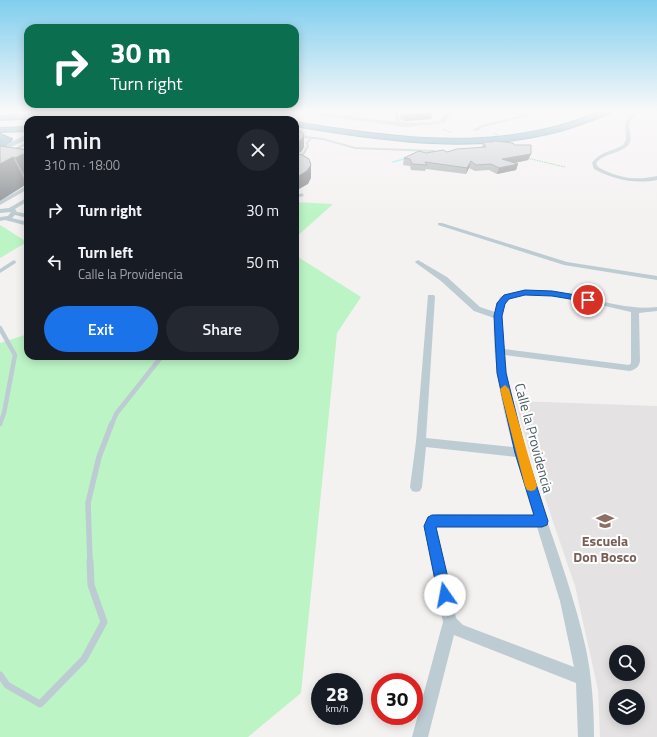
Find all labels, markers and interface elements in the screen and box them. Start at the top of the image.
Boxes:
text: 30 m [110,31,171,74]
icon: right [44,40,96,92]
text: Turn right [110,70,183,97]
text: 1 min [44,122,102,158]
button: close [237,129,279,171]
text: 310 m · 18:00 [44,155,120,175]
icon: right [44,199,66,221]
text: Turn right [78,199,142,222]
text: 30 m [246,199,279,222]
text: Turn left [78,241,133,264]
icon: left [44,251,66,273]
text: 50 m [246,251,279,274]
text: Calle la Providencia [78,264,183,284]
pin [571,283,605,317]
icon: arrive [577,289,599,311]
button: Exit [44,306,158,352]
button: Share [166,306,279,352]
street label: Calle la Providencia [510,381,559,495]
school or university icon: Escuela Don Bosco [595,511,615,531]
place label: Escuela Don Bosco [573,530,637,567]
position arrow [424,574,466,616]
map controls [609,645,645,725]
button: search [609,645,645,681]
speed limit sign: 30 [371,673,423,725]
text: 28 [326,678,348,709]
button: layers [609,689,645,725]
text: km/h [326,701,348,716]

